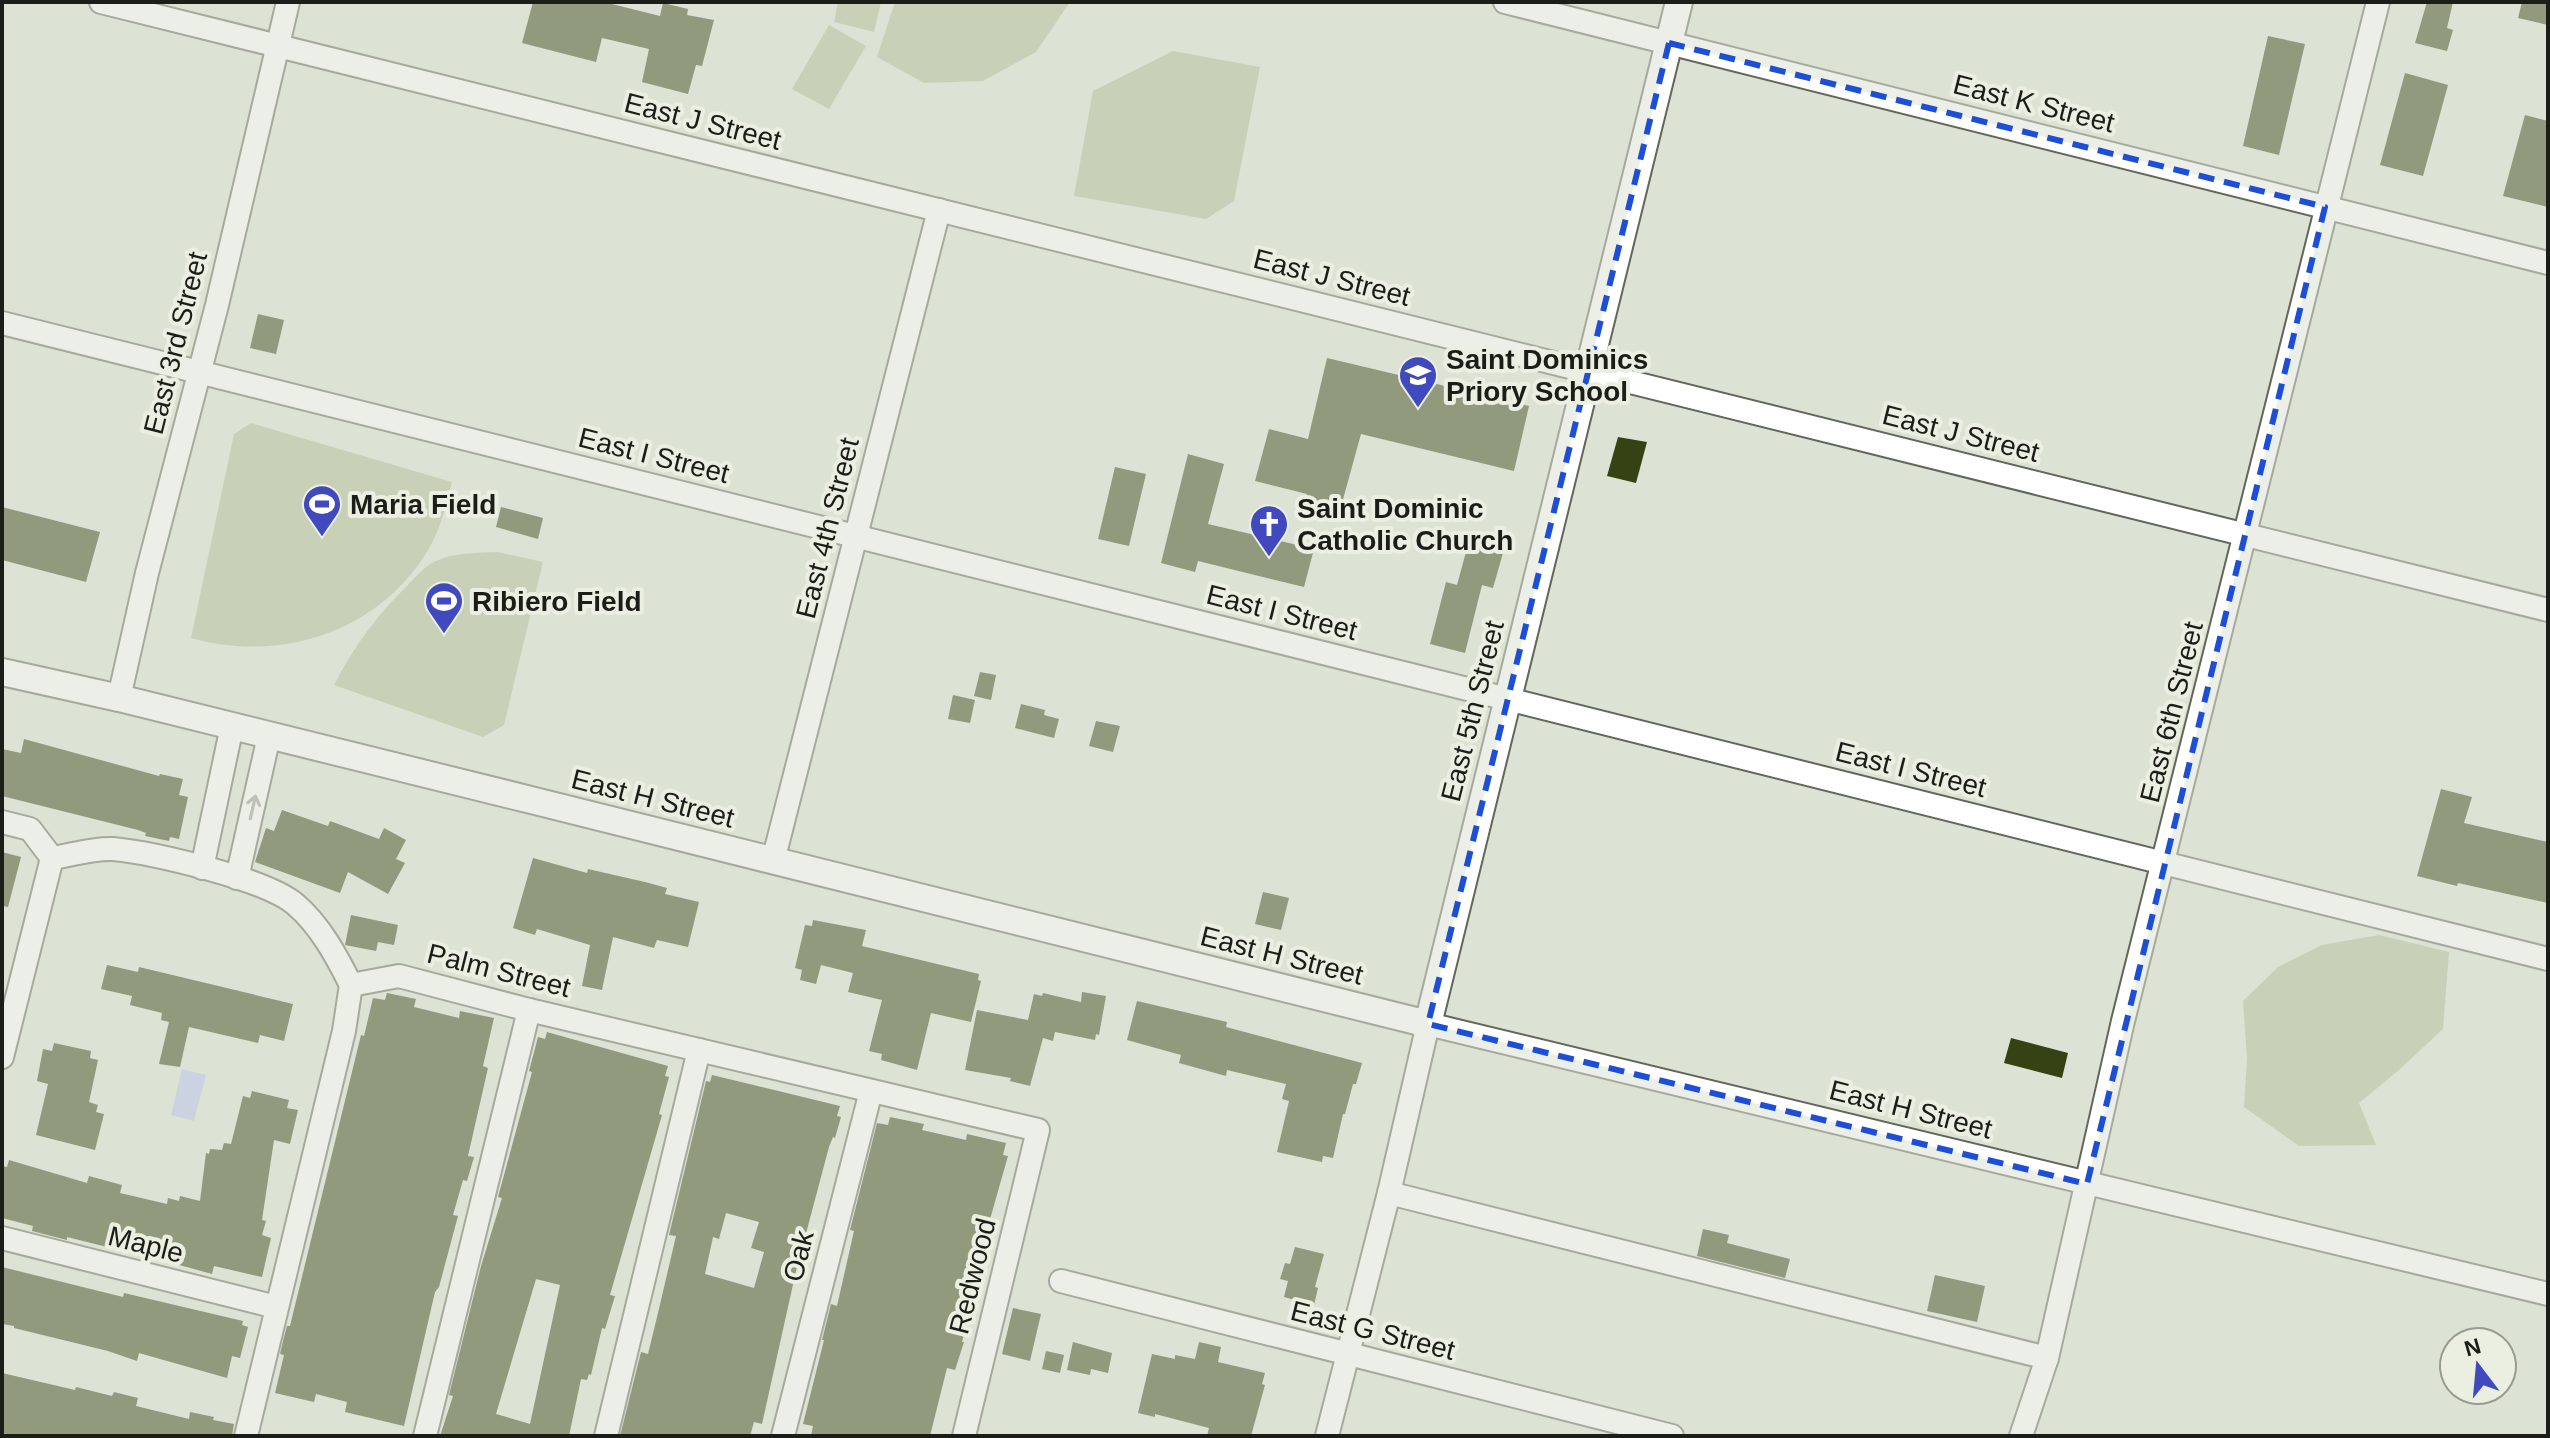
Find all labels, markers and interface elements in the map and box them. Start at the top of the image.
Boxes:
street label: East K Street [1950,68,2118,139]
street label: East J Street [621,87,785,156]
street label: East J Street [1250,243,1414,312]
street label: East 3rd Street [138,249,213,437]
place label: Saint Dominics Priory School [1446,344,1648,407]
school or university icon: Saint Dominics Priory School [1397,354,1439,409]
street label: East J Street [1879,399,2043,468]
street label: East I Street [575,422,733,489]
street label: East 4th Street [790,434,865,622]
sports icon: Maria Field [301,483,343,538]
place label: Maria Field [350,489,496,520]
place label: Saint Dominic Catholic Church [1297,493,1513,556]
church icon: Saint Dominic Catholic Church [1248,503,1290,558]
street label: East I Street [1203,579,1361,646]
sports icon: Ribiero Field [423,580,465,635]
place label: Ribiero Field [472,586,642,617]
street label: East 5th Street [1435,617,1510,805]
street label: East 6th Street [2134,618,2209,806]
street label: East I Street [1832,736,1990,803]
street label: East H Street [568,763,738,834]
one-way arrow [246,794,261,820]
street label: East H Street [1197,920,1367,991]
street label: Palm Street [424,938,574,1003]
street label: East H Street [1826,1074,1996,1145]
street label: Redwood [943,1215,1002,1337]
street label: Maple [105,1220,187,1269]
street label: Oak [777,1226,820,1285]
street label: East G Street [1288,1295,1458,1366]
north arrow [2438,1326,2518,1406]
text: N [2462,1333,2484,1361]

